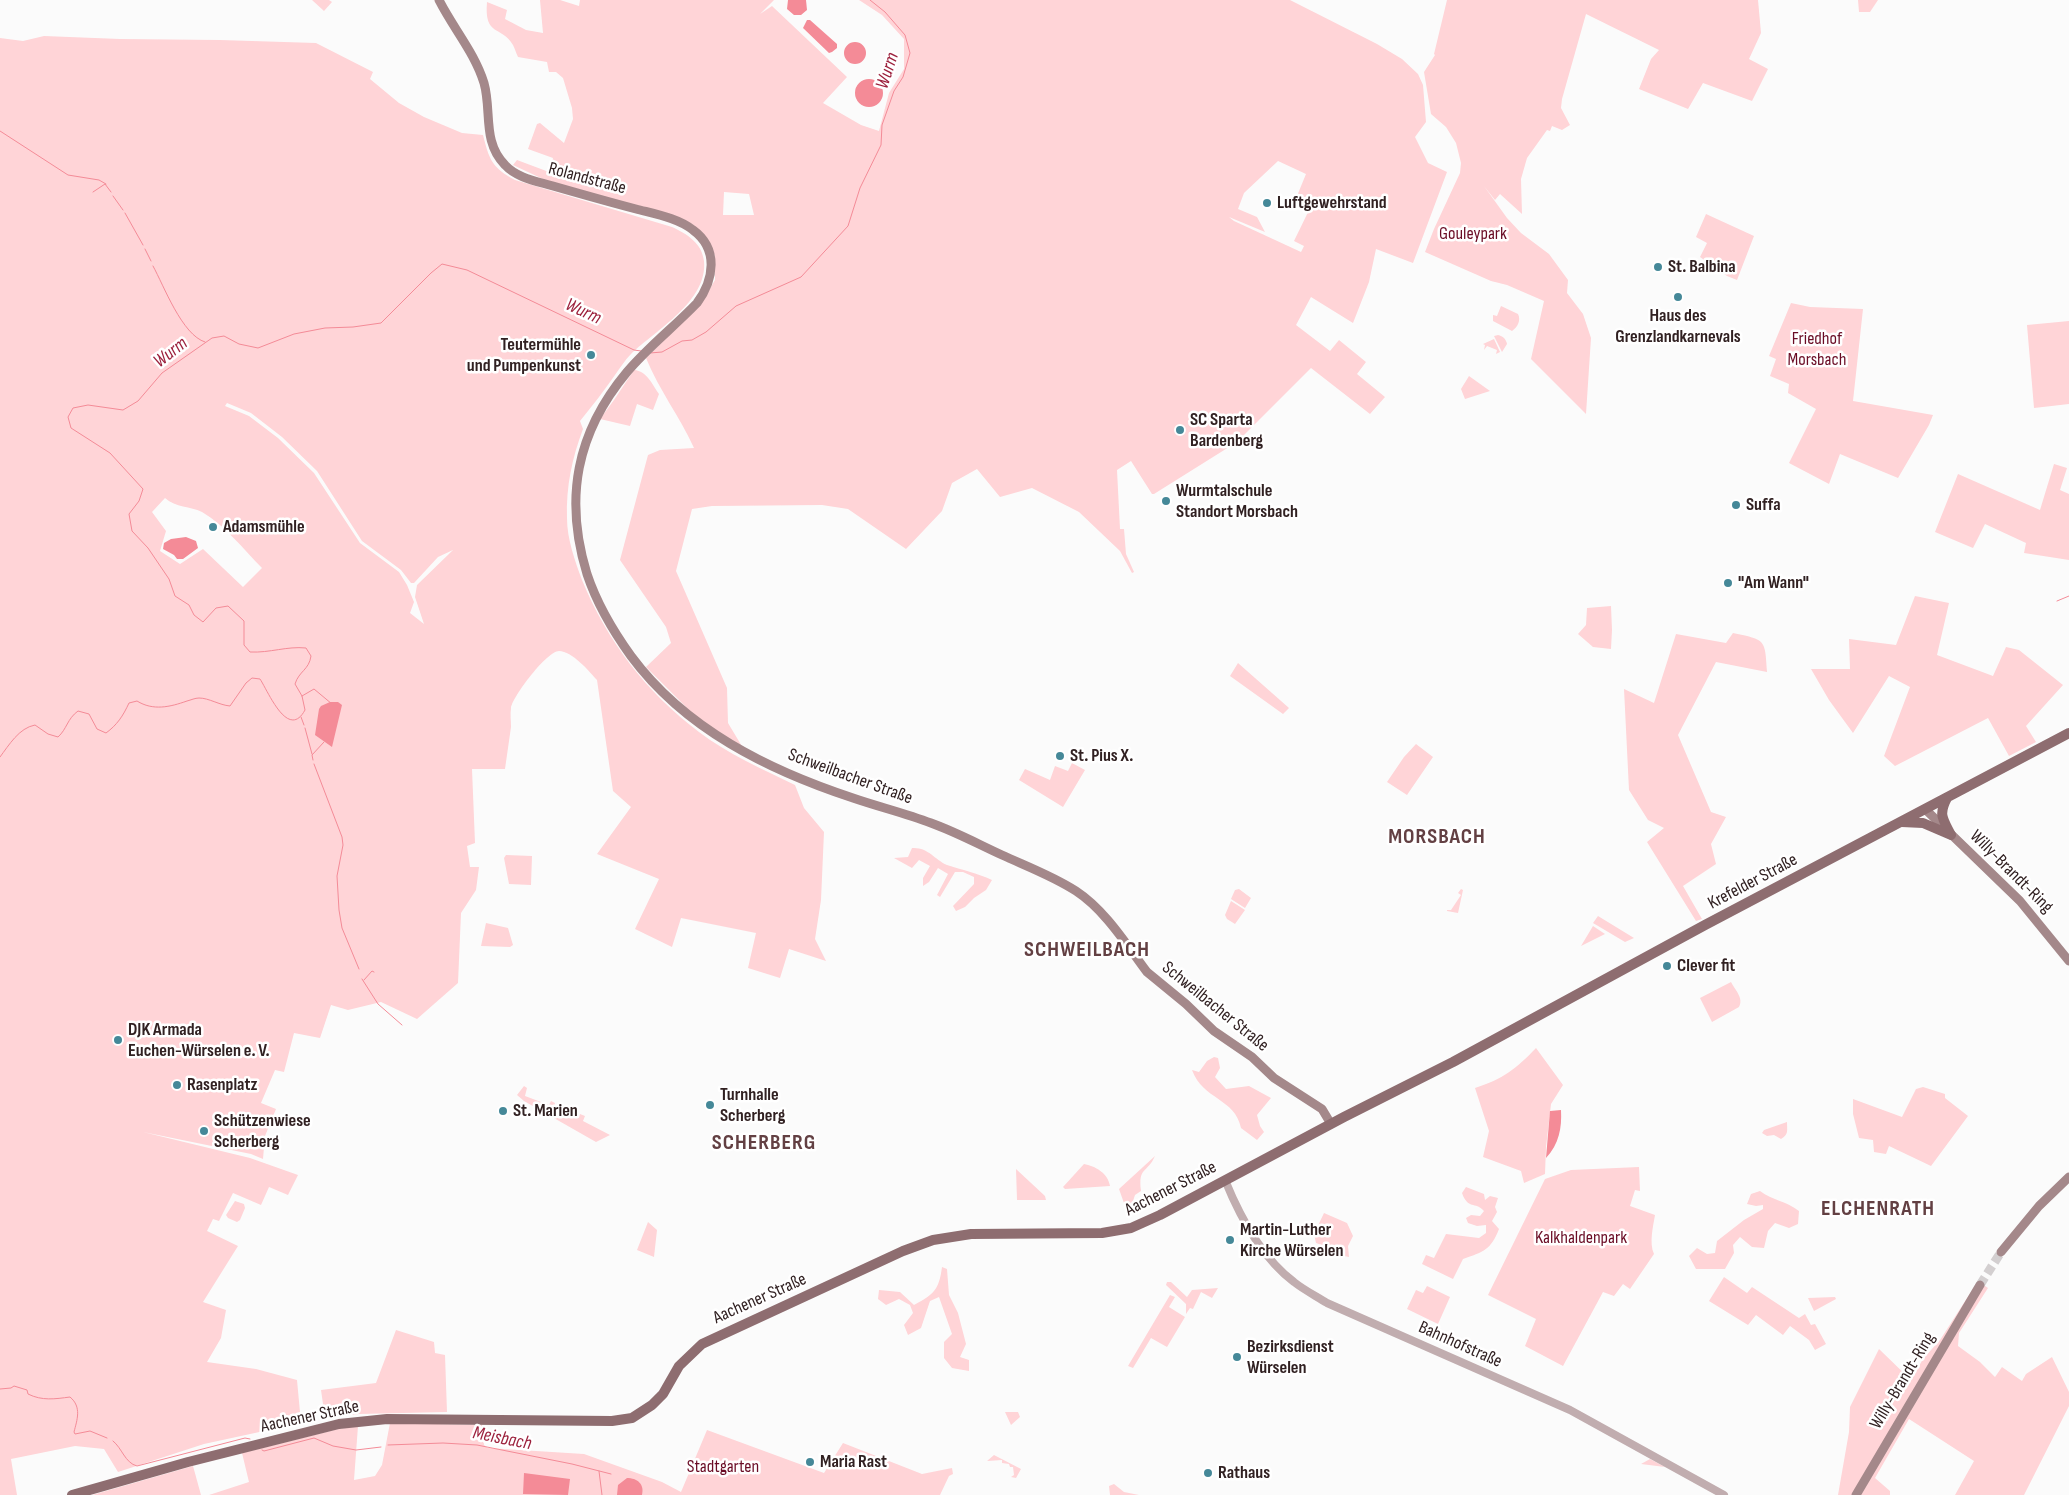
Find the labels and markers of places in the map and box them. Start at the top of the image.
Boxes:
place label: Luftgewehrstand [1277,192,1387,214]
marker: Luftgewehrstand [1261,197,1273,209]
place label: St. Balbina [1668,256,1736,278]
marker: St. Balbina [1652,261,1664,273]
marker: Haus des Grenzlandkarnevals [1672,291,1684,303]
place label: Haus des Grenzlandkarnevals [1615,305,1741,348]
place label: Teutermühle und Pumpenkunst [467,334,581,376]
marker: Teutermühle und Pumpenkunst [585,349,597,361]
place label: SC Sparta Bardenberg [1190,409,1263,452]
marker: SC Sparta Bardenberg [1174,424,1186,436]
place label: Wurmtalschule Standort Morsbach [1176,480,1298,522]
place label: Suffa [1746,494,1780,516]
marker: Wurmtalschule Standort Morsbach [1160,495,1172,507]
marker: Suffa [1730,499,1742,511]
place label: Adamsmühle [223,516,305,538]
marker: Adamsmühle [207,521,219,533]
place label: "Am Wann" [1738,572,1809,594]
marker: "Am Wann" [1722,577,1734,589]
place label: St. Pius X. [1070,745,1133,767]
marker: St. Pius X. [1054,750,1066,762]
place label: Clever fit [1677,955,1735,977]
marker: Clever fit [1661,960,1673,972]
place label: DJK Armada Euchen-Würselen e. V. [128,1019,270,1062]
marker: DJK Armada Euchen-Würselen e. V. [112,1034,124,1046]
place label: Rasenplatz [187,1074,257,1096]
marker: Rasenplatz [171,1079,183,1091]
place label: Turnhalle Scherberg [720,1084,785,1126]
marker: Turnhalle Scherberg [704,1099,716,1111]
place label: St. Marien [513,1100,578,1122]
marker: St. Marien [497,1105,509,1117]
place label: Schützenwiese Scherberg [214,1110,311,1152]
marker: Schützenwiese Scherberg [198,1125,210,1137]
place label: Martin-Luther Kirche Würselen [1240,1219,1344,1262]
marker: Martin-Luther Kirche Würselen [1224,1234,1236,1246]
place label: Bezirksdienst Würselen [1247,1336,1334,1378]
marker: Bezirksdienst Würselen [1231,1351,1243,1363]
place label: Maria Rast [820,1451,887,1473]
marker: Maria Rast [804,1456,816,1468]
place label: Rathaus [1218,1462,1270,1484]
marker: Rathaus [1202,1467,1214,1479]

